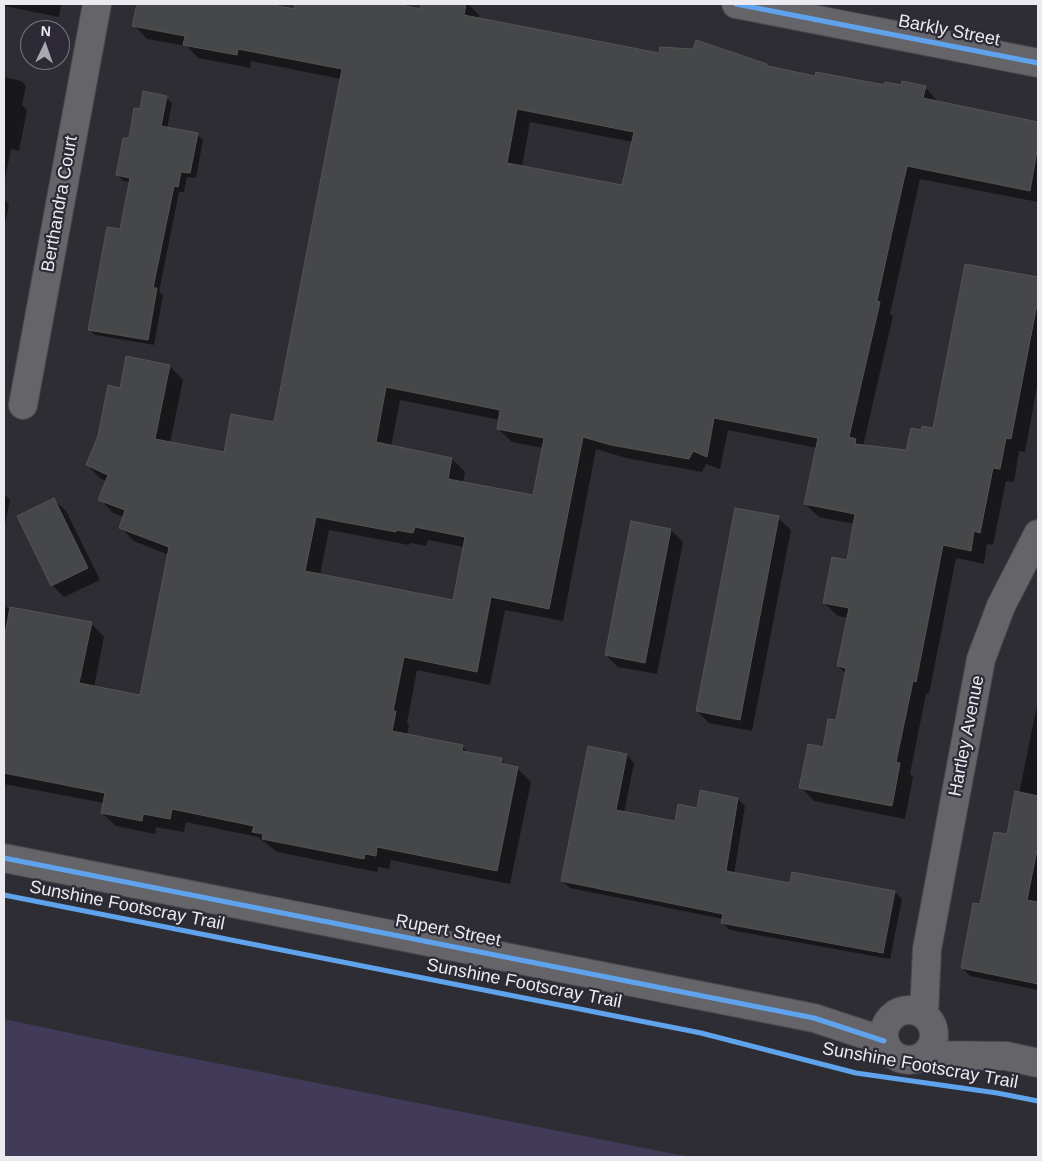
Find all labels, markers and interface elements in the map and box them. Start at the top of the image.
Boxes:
street label: Barkly Street [896,11,1002,51]
north arrow [20,20,70,70]
text: N [40,23,51,39]
street label: Berthandra Court [37,134,83,274]
street label: Hartley Avenue [945,674,989,798]
street label: Sunshine Footscray Trail [28,876,226,936]
street label: Rupert Street [393,910,503,952]
street label: Sunshine Footscray Trail [425,954,623,1014]
street label: Sunshine Footscray Trail [820,1038,1020,1094]

